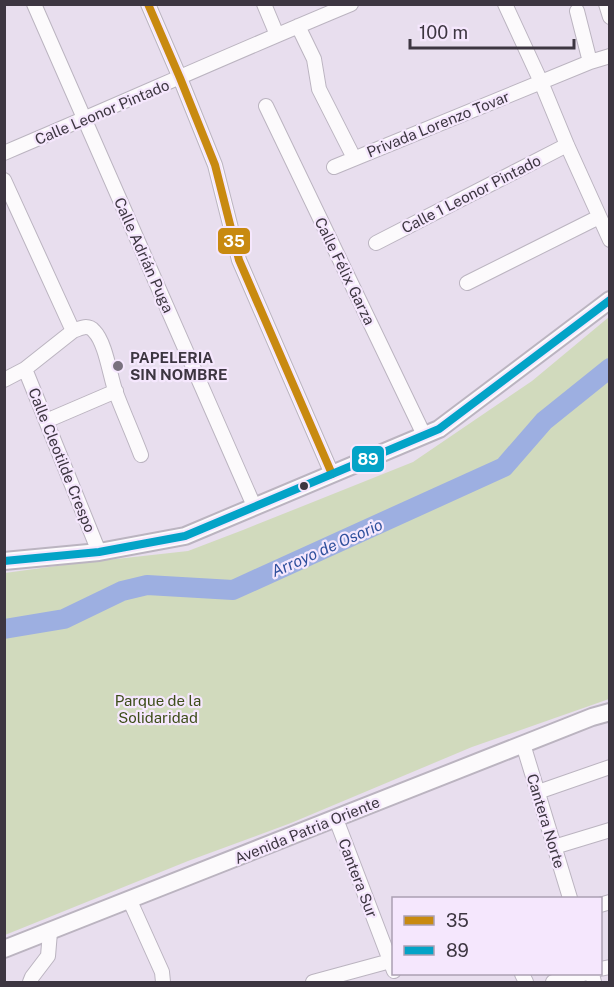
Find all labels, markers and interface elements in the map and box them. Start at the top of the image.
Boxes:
scale bar [410,12,574,50]
text: 100 m [419,22,468,43]
street label: Calle Leonor Pintado [32,76,172,148]
street label: Privada Lorenzo Tovar [364,88,512,160]
street label: Calle 1 Leonor Pintado [399,151,543,237]
street label: Calle Adrián Puga [111,195,177,315]
street label: Calle Félix Garza [312,215,378,327]
line badge: 35 [217,227,251,255]
text: 35 [223,232,245,251]
place label: PAPELERIA SIN NOMBRE [130,349,227,383]
marker: PAPELERIA SIN NOMBRE [111,359,125,373]
street label: Calle Cleotilde Crespo [25,385,99,535]
line badge: 89 [351,445,385,473]
text: 89 [357,450,379,469]
unlabelled marker [298,480,310,492]
water label: Arroyo de Osorio [268,515,386,581]
park label: Parque de la Solidaridad [115,692,201,726]
street label: Cantera Norte [524,772,568,870]
street label: Avenida Patria Oriente [232,793,382,867]
street label: Cantera Sur [335,836,381,920]
legend [392,897,602,975]
text: 35 [446,910,469,931]
text: 89 [446,940,469,961]

